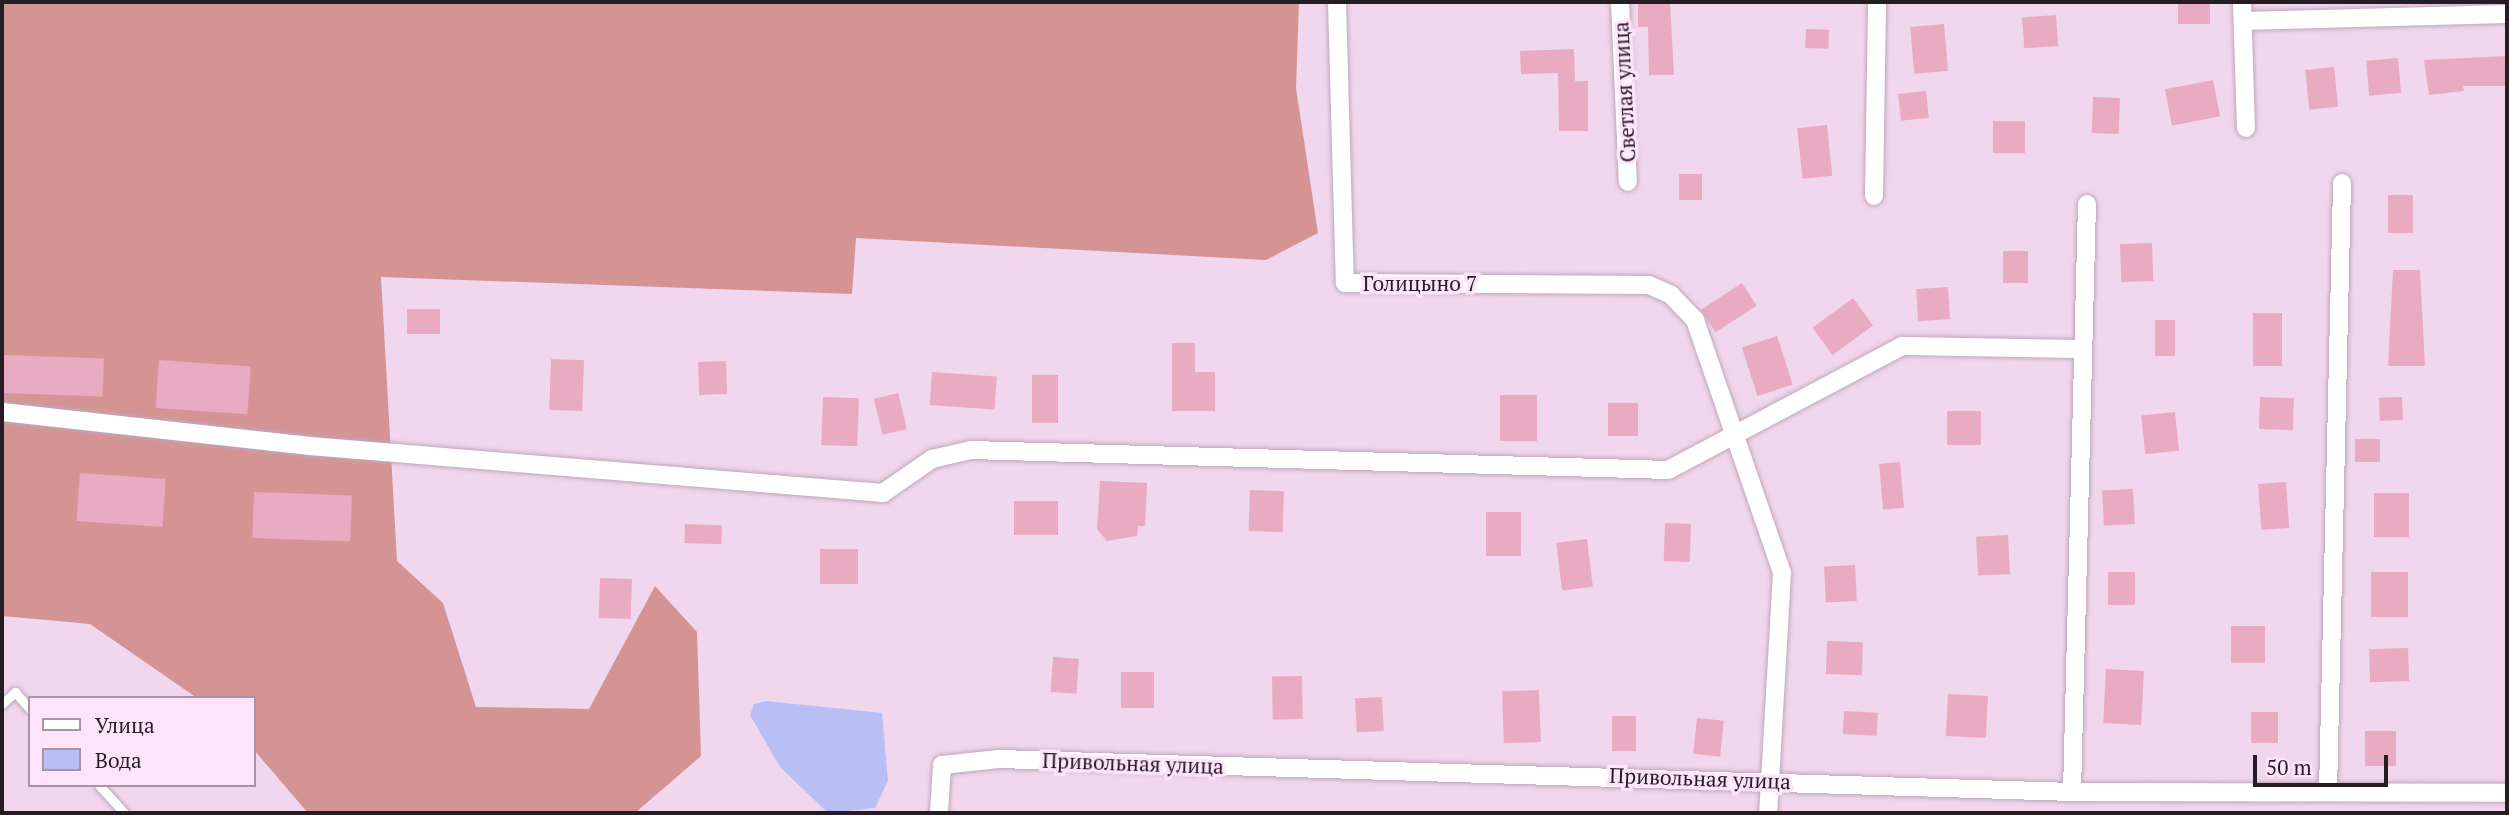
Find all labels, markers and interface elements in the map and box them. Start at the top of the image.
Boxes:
street label: Светлая улица [1608,21,1640,163]
street label: Голицыно 7 [1363,270,1477,296]
legend [28,696,256,787]
text: Улица [95,711,155,739]
scale bar [2257,742,2392,786]
text: Вода [95,746,142,774]
street label: Привольная улица [1042,747,1224,779]
text: 50 m [2266,753,2312,781]
street label: Привольная улица [1609,762,1791,794]

